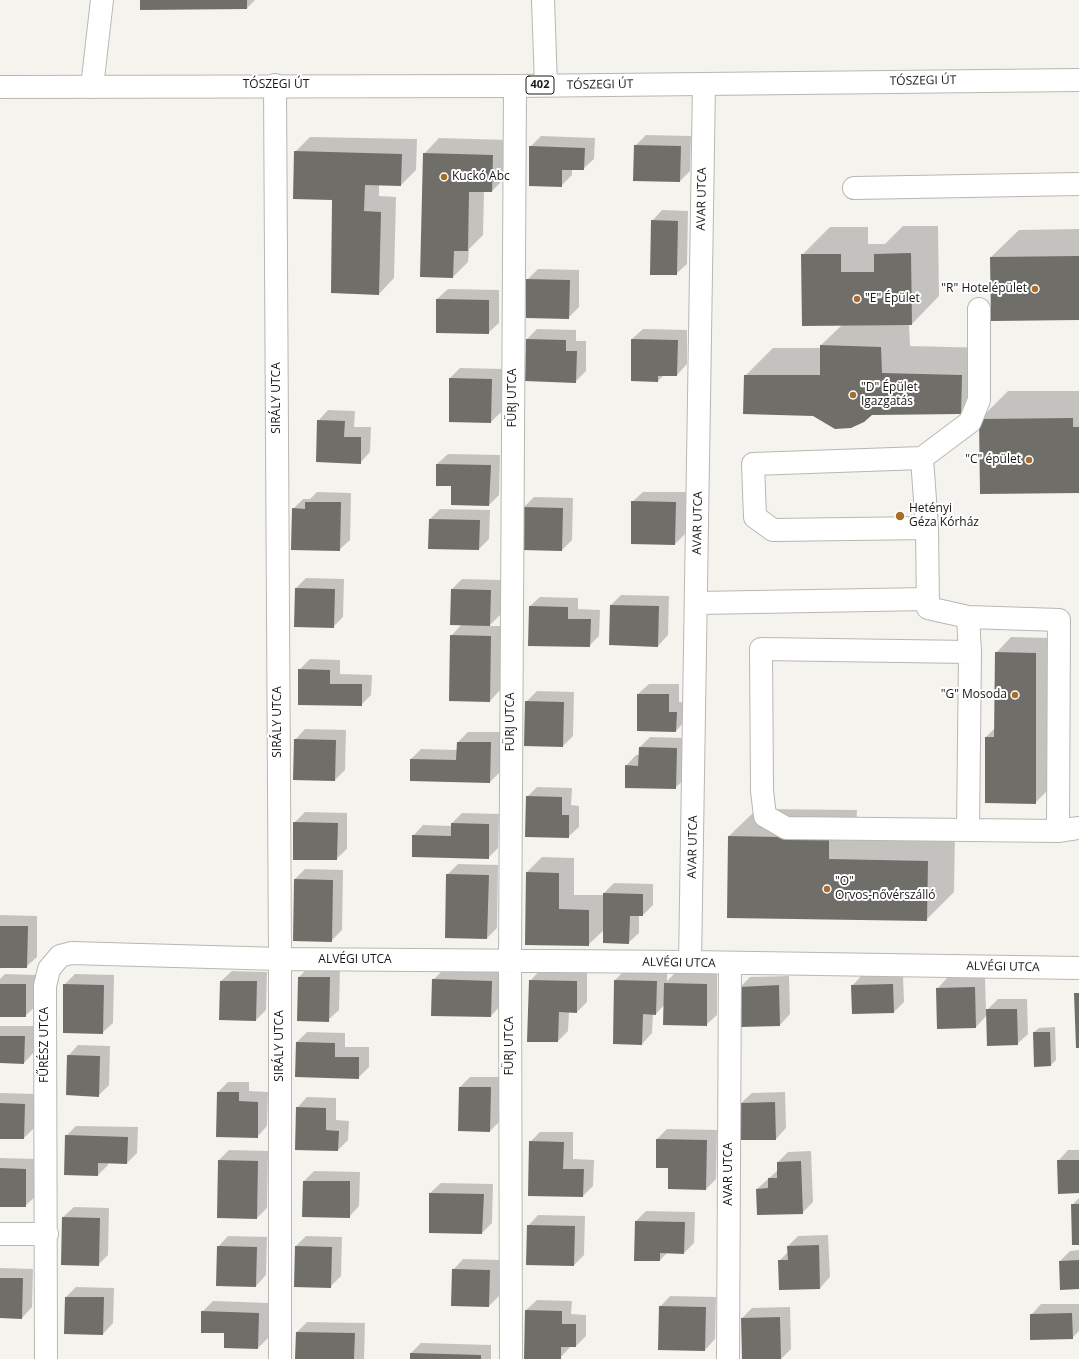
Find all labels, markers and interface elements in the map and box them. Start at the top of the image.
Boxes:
street label: TÓSZEGI ÚT [890,73,956,89]
road number: 402 [526,76,554,94]
street label: TÓSZEGI ÚT [567,77,633,93]
street label: TÓSZEGI ÚT [243,78,309,92]
street label: AVAR UTCA [694,167,710,231]
place label: Kuckó Abc [452,170,510,184]
marker: Kuckó Abc [439,172,449,182]
place label: "R" Hotelépület [941,282,1027,296]
marker: "R" Hotelépület [1030,284,1040,294]
place label: "E" Épület [865,292,920,306]
marker: "E" Épület [852,294,862,304]
street label: SIRÁLY UTCA [270,362,284,434]
street label: FÜRJ UTCA [506,368,520,428]
place label: "D" Épület Igazgatás [861,381,918,409]
marker: "D" Épület Igazgatás [848,390,858,400]
place label: "C" épület [965,453,1021,467]
marker: "C" épület [1024,455,1034,465]
street label: AVAR UTCA [690,491,706,555]
place label: Hetényi Géza Kórház [909,502,979,530]
marker: Hetényi Géza Kórház [894,510,906,522]
street label: SIRÁLY UTCA [271,686,285,758]
place label: "G" Mosoda [941,688,1007,702]
marker: "G" Mosoda [1010,690,1020,700]
street label: FÜRJ UTCA [504,692,518,752]
street label: AVAR UTCA [685,815,701,879]
place label: "O" Orvos-nővérszálló [835,875,936,903]
marker: "O" Orvos-nővérszálló [822,884,832,894]
street label: ALVÉGI UTCA [318,953,392,967]
street label: ALVÉGI UTCA [642,955,716,971]
street label: ALVÉGI UTCA [966,959,1040,975]
street label: FŰRÉSZ UTCA [38,1007,52,1083]
street label: SIRÁLY UTCA [273,1010,287,1082]
street label: FÜRJ UTCA [503,1016,517,1076]
street label: AVAR UTCA [722,1142,736,1206]

